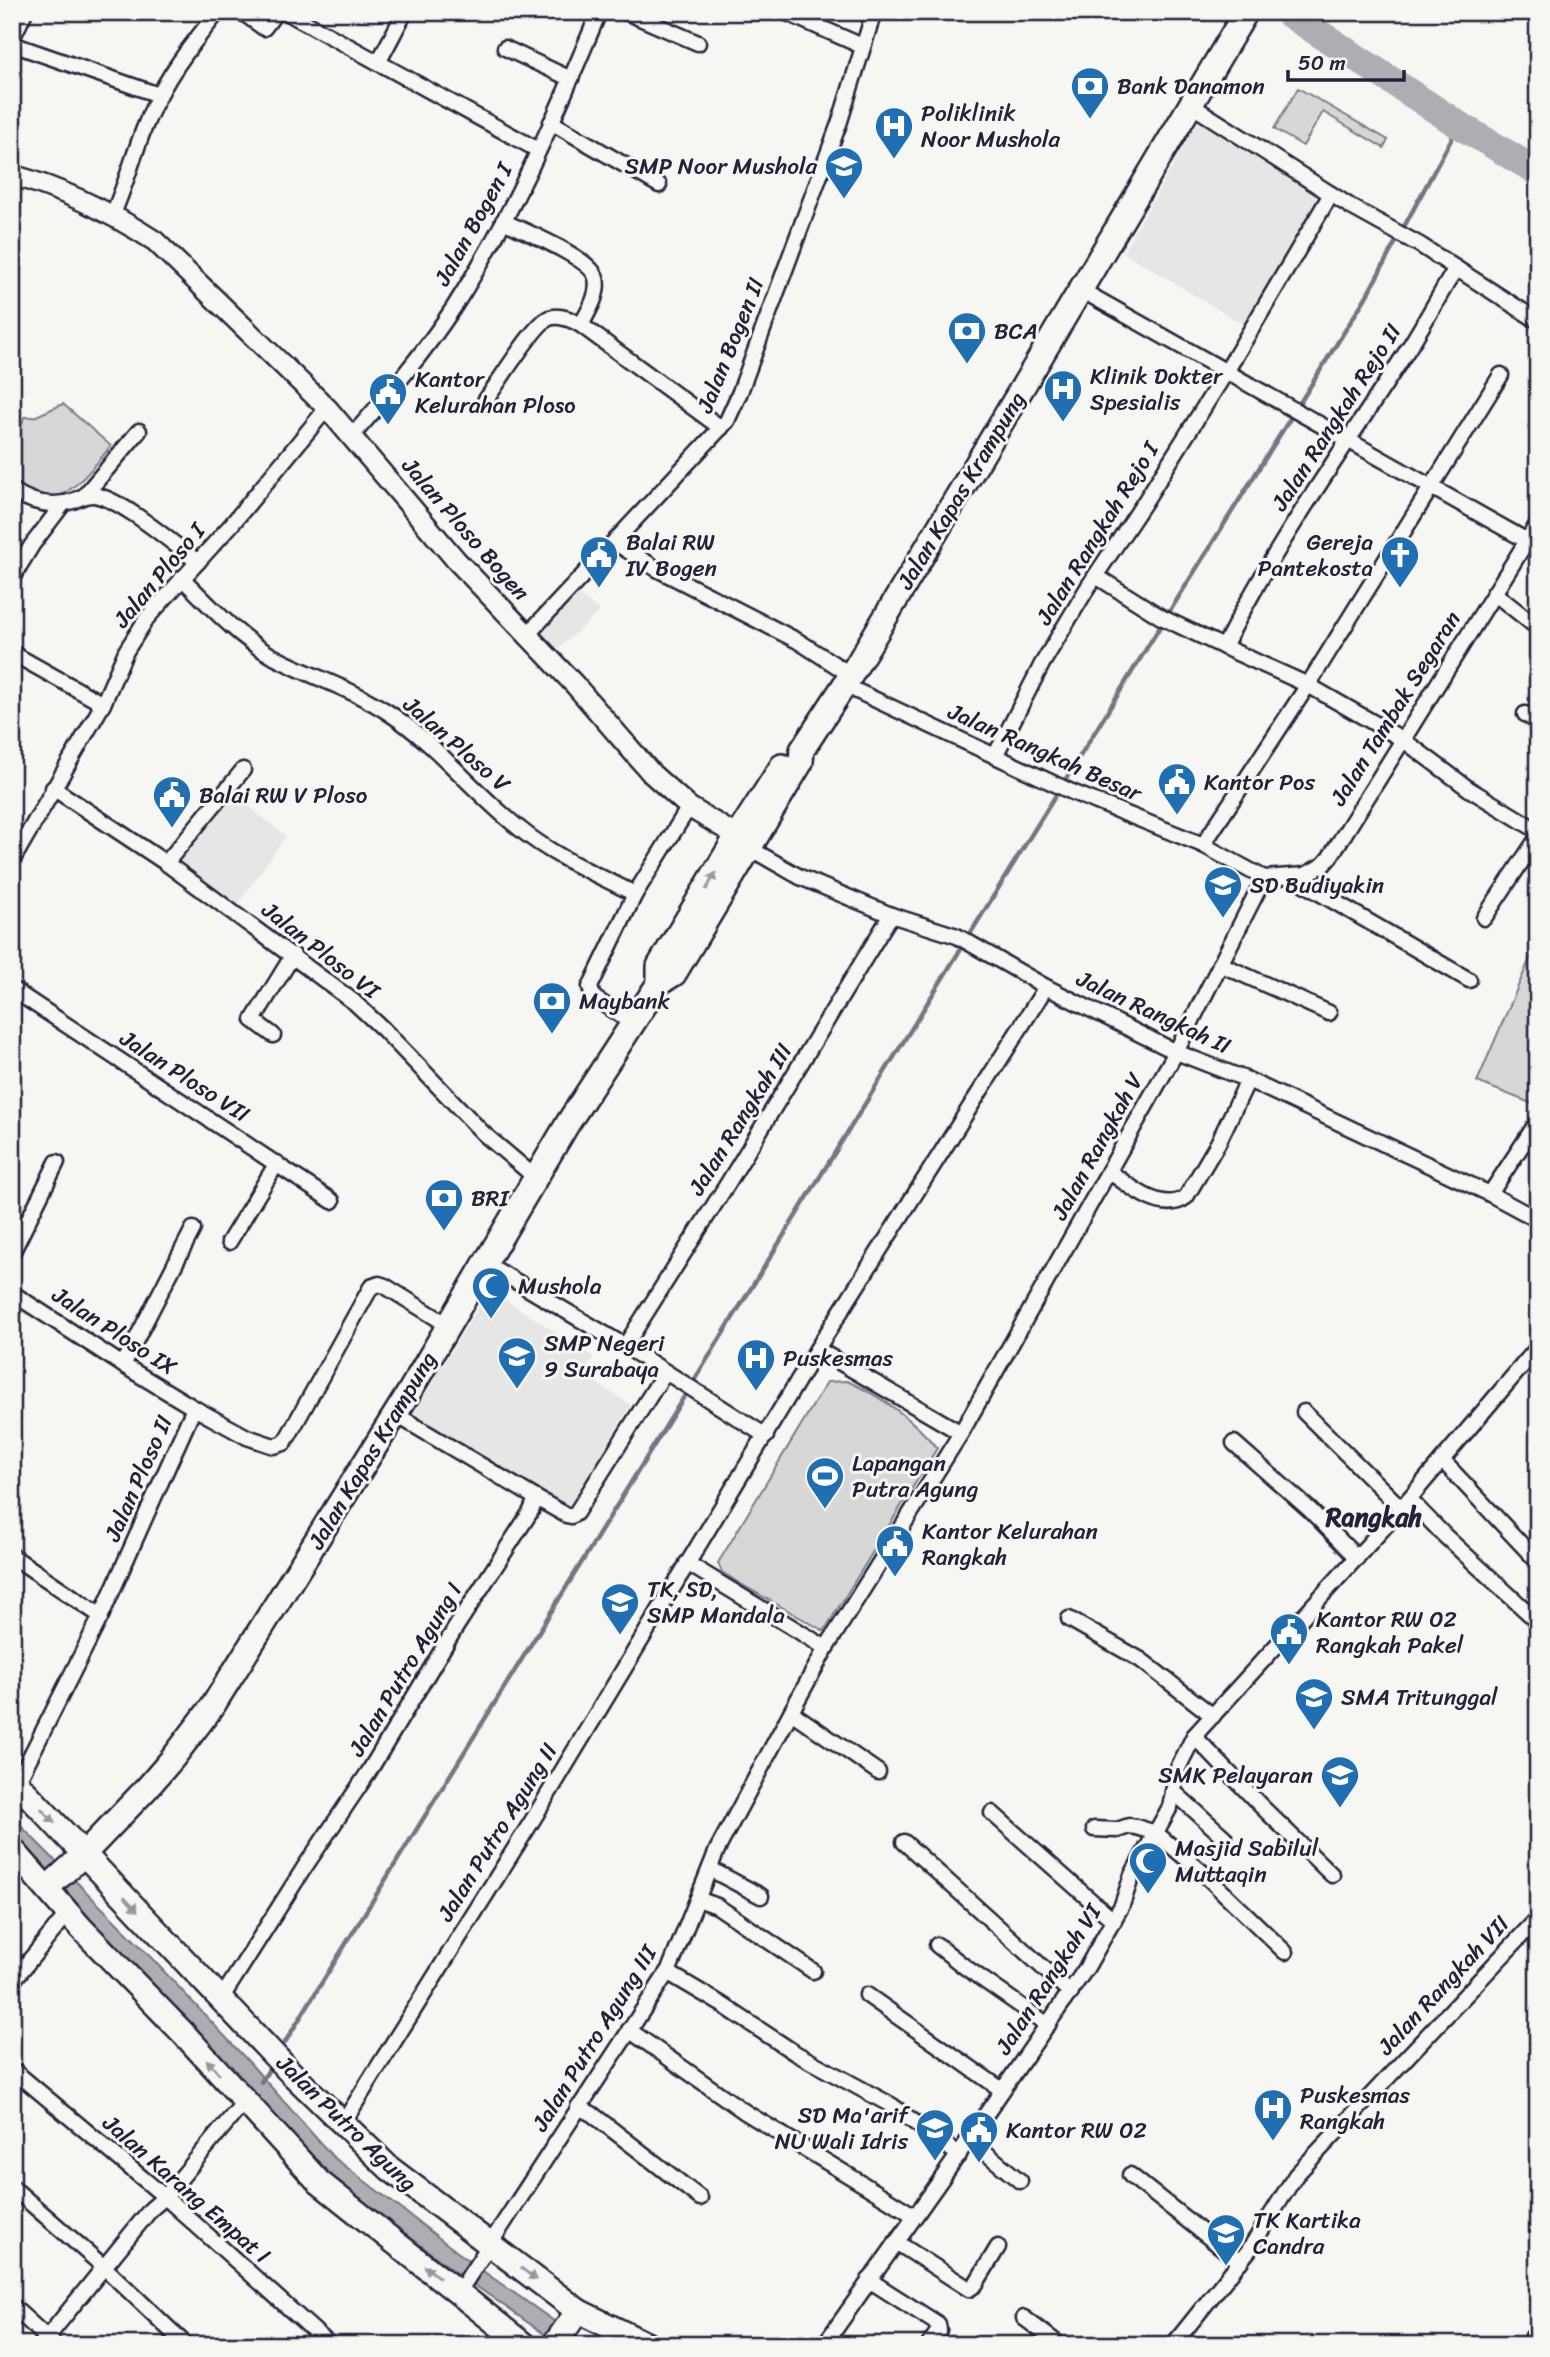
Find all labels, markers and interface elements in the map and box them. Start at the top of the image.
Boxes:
scale bar [1288,38,1403,82]
text: 50 m [1298,44,1346,82]
bank icon: Bank Danamon [1069,65,1111,120]
place label: Bank Danamon [1117,66,1265,107]
place label: Poliklinik Noor Mushola [921,93,1061,160]
hospital icon: Poliklinik Noor Mushola [873,105,915,160]
school or university icon: SMP Noor Mushola [823,145,865,200]
place label: SMP Noor Mushola [625,146,817,187]
street label: Jalan Bogen I [422,153,525,294]
street label: Jalan Bogen II [684,271,776,420]
bank icon: BCA [946,310,988,365]
place label: BCA [994,311,1038,352]
street label: Jalan Rangkah Rejo II [1260,315,1413,520]
place label: Klinik Dokter Spesialis [1090,356,1224,423]
place label: Kantor Kelurahan Ploso [415,359,576,426]
hospital icon: Klinik Dokter Spesialis [1042,368,1084,423]
public building icon: Kantor Kelurahan Ploso [367,371,409,426]
street label: Jalan Kapas Krampung [885,383,1037,598]
street label: Jalan Rangkah Rejo I [1024,432,1171,634]
street label: Jalan Ploso Bogen [390,447,541,611]
street label: Jalan Ploso I [102,512,217,638]
place label: Balai RW IV Bogen [625,522,717,589]
place label: Gereja Pantekosta [1257,522,1373,589]
public building icon: Balai RW IV Bogen [578,534,620,589]
church icon: Gereja Pantekosta [1379,534,1421,589]
street label: Jalan Tambak Segaran [1318,603,1472,815]
street label: Jalan Ploso V [393,685,521,804]
street label: Jalan Rangkah Besar [940,691,1150,814]
public building icon: Kantor Pos [1156,761,1198,816]
place label: Kantor Pos [1204,762,1315,803]
public building icon: Balai RW V Ploso [151,774,193,829]
place label: Balai RW V Ploso [199,775,368,816]
school or university icon: SD Budiyakin [1202,864,1244,919]
place label: SD Budiyakin [1250,865,1384,906]
one-way arrow [705,871,717,890]
street label: Jalan Ploso VI [252,890,390,1011]
street label: Jalan Rangkah II [1069,958,1238,1066]
bank icon: Maybank [531,980,573,1035]
place label: Maybank [579,981,671,1022]
street label: Jalan Ploso VII [111,1018,258,1134]
street label: Jalan Rangkah III [677,1035,804,1205]
street label: Jalan Rangkah V [1039,1064,1155,1229]
bank icon: BRI [423,1177,465,1232]
place label: BRI [471,1178,510,1219]
mosque icon: Mushola [470,1265,512,1320]
place label: Mushola [518,1266,602,1307]
street label: Jalan Ploso IX [43,1275,186,1387]
place label: SMP Negeri 9 Surabaya [544,1323,665,1390]
school or university icon: SMP Negeri 9 Surabaya [496,1335,538,1390]
hospital icon: Puskesmas [735,1337,777,1392]
place label: Puskesmas [783,1338,894,1379]
street label: Jalan Kapas Krampung [296,1343,448,1558]
street label: Jalan Ploso II [92,1408,185,1549]
place label: Lapangan Putra Agung [852,1443,979,1510]
sports icon: Lapangan Putra Agung [804,1455,846,1510]
district label: Rangkah [1325,1494,1423,1540]
place label: Kantor Kelurahan Rangkah [922,1511,1098,1578]
public building icon: Kantor Kelurahan Rangkah [874,1523,916,1578]
place label: TK, SD, SMP Mandala [647,1569,785,1636]
street label: Jalan Putro Agung I [337,1574,474,1765]
school or university icon: TK, SD, SMP Mandala [599,1581,641,1636]
place label: Kantor RW 02 Rangkah Pakel [1316,1599,1464,1666]
public building icon: Kantor RW 02 Rangkah Pakel [1268,1611,1310,1666]
school or university icon: SMA Tritunggal [1293,1676,1335,1731]
place label: SMA Tritunggal [1341,1677,1498,1718]
street label: Jalan Putro Agung II [425,1735,569,1931]
school or university icon: SMK Pelayaran [1319,1754,1361,1809]
place label: SMK Pelayaran [1158,1755,1313,1796]
one-way arrow [40,1807,56,1825]
place label: Masjid Sabilul Muttaqin [1175,1828,1319,1895]
mosque icon: Masjid Sabilul Muttaqin [1127,1840,1169,1895]
street label: Jalan Rangkah VI [984,1894,1114,2064]
one-way arrow [123,1895,139,1913]
street label: Jalan Rangkah VII [1366,1906,1520,2066]
street label: Jalan Putro Agung III [520,1935,669,2140]
street label: Jalan Putro Agung [265,2044,427,2202]
one-way arrow [205,2058,221,2076]
place label: Puskesmas Rangkah [1300,2075,1411,2142]
hospital icon: Puskesmas Rangkah [1252,2087,1294,2142]
place label: SD Ma'arif NU Wali Idris [775,2095,911,2162]
street label: Jalan Karang Empat I [92,2104,280,2275]
school or university icon: SD Ma'arif NU Wali Idris [914,2107,956,2162]
public building icon: Kantor RW 02 [958,2109,1000,2164]
place label: Kantor RW 02 [1006,2110,1147,2151]
place label: TK Kartika Candra [1253,2200,1361,2267]
school or university icon: TK Kartika Candra [1205,2212,1247,2267]
one-way arrow [423,2265,441,2280]
one-way arrow [519,2267,538,2281]

